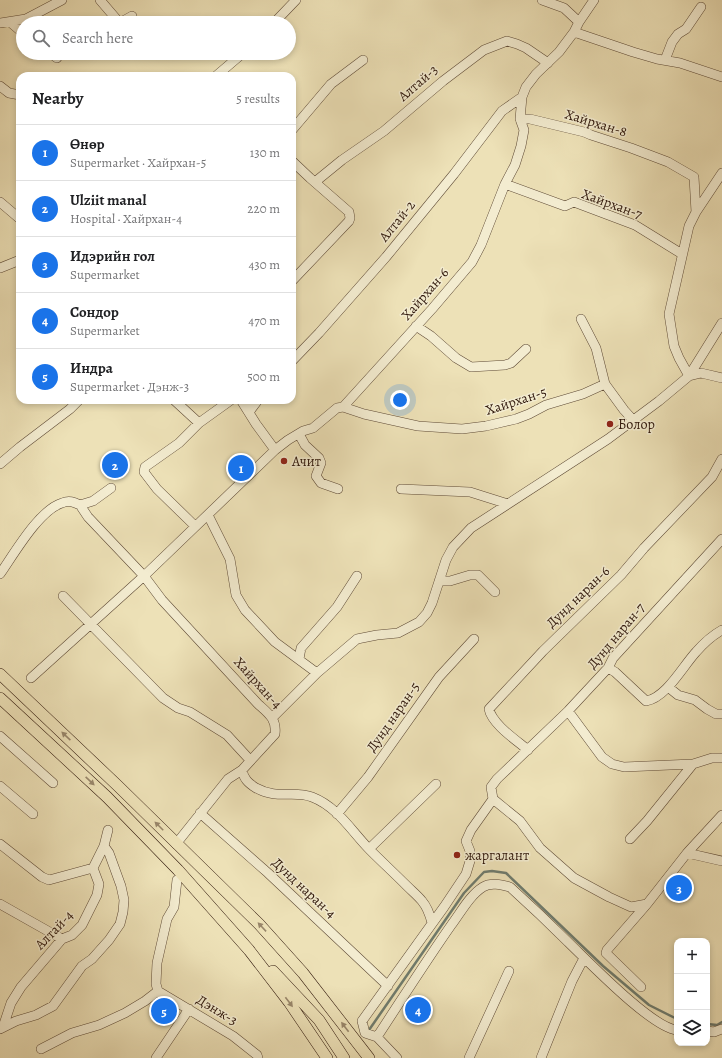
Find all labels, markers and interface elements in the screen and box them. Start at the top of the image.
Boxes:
search box [16,16,296,60]
icon: search [30,27,52,49]
text: Search here [62,28,133,48]
street label: Алтай-3 [393,60,442,106]
text: Nearby [32,87,83,110]
text: 5 results [236,90,280,107]
street label: Хайрхан-8 [563,105,630,142]
text: Өнөр [70,134,105,154]
text: 1 [43,144,47,161]
text: 130 m [250,144,280,161]
text: Supermarket · Хайрхан-5 [70,154,206,171]
street label: Хайрхан-7 [579,184,645,224]
text: Ulziit manal [70,190,146,210]
street label: Алтай-2 [374,196,420,246]
text: 2 [42,200,48,217]
text: 220 m [247,200,280,217]
text: Hospital · Хайрхан-4 [70,210,182,227]
text: Идэрийн гол [70,246,155,266]
text: 3 [42,256,48,273]
text: 430 m [248,256,280,273]
street label: Хайрхан-6 [397,264,453,324]
text: Supermarket [70,266,140,283]
text: Сондор [70,302,119,322]
text: 4 [42,312,48,329]
text: 470 m [248,312,280,329]
text: Supermarket [70,322,140,339]
text: Индра [70,358,113,378]
text: 5 [42,368,48,385]
text: 500 m [247,368,280,385]
text: Supermarket · Дэнж-3 [70,378,189,395]
street label: Хайрхан-5 [483,382,549,420]
your location [390,390,410,410]
place label: Болор [618,415,655,434]
marker: Болор [605,419,615,429]
pin: 2 [102,450,128,480]
place label: Ачит [291,452,321,471]
pin: 1 [228,453,254,483]
marker: Ачит [279,456,289,466]
street label: Дунд наран-6 [542,562,614,632]
street label: Дунд наран-7 [583,599,649,673]
street label: Хайрхан-4 [230,653,286,713]
street label: Дунд наран-5 [362,678,424,756]
one-way arrow [61,731,71,741]
one-way arrow [85,777,95,786]
one-way arrow [154,821,164,831]
place label: жаргалант [465,846,529,865]
marker: жаргалант [452,850,462,860]
street label: Дунд наран-4 [268,853,340,923]
pin: 3 [666,873,692,903]
street label: Алтай-4 [30,906,77,954]
one-way arrow [257,922,266,932]
map controls [674,938,710,1046]
button: + [674,938,710,974]
button: − [674,974,710,1010]
street label: Дэнж-3 [193,990,241,1030]
pin: 4 [405,995,431,1025]
pin: 5 [151,996,177,1026]
one-way arrow [285,997,293,1008]
button: layers [674,1010,710,1046]
one-way arrow [341,1021,349,1032]

